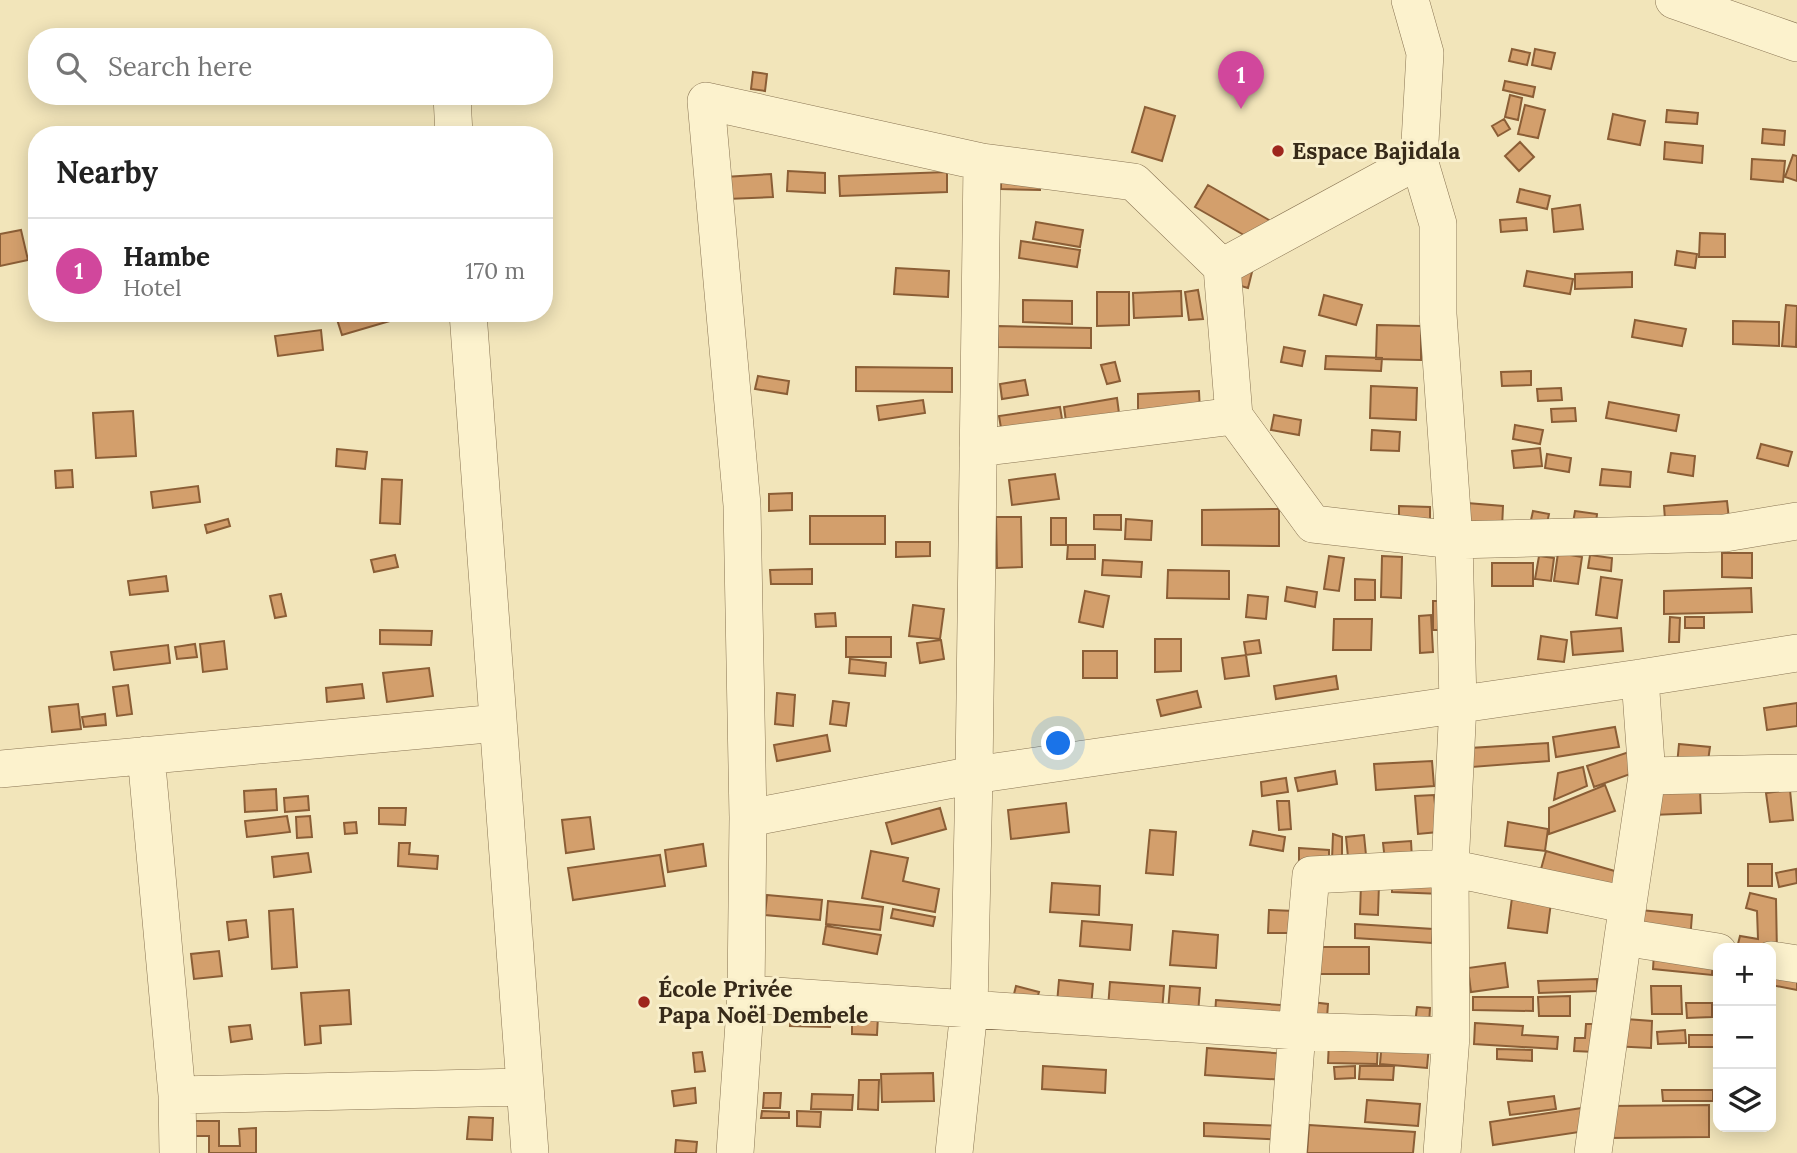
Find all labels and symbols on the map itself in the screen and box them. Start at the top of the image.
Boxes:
pin: 1 [1218,51,1264,109]
place label: Espace Bajidala [1292,136,1460,165]
marker: Espace Bajidala [1270,143,1286,159]
your location [1041,726,1075,760]
place label: École Privée Papa Noël Dembele [658,974,868,1029]
marker: École Privée Papa Noël Dembele [636,994,652,1010]

